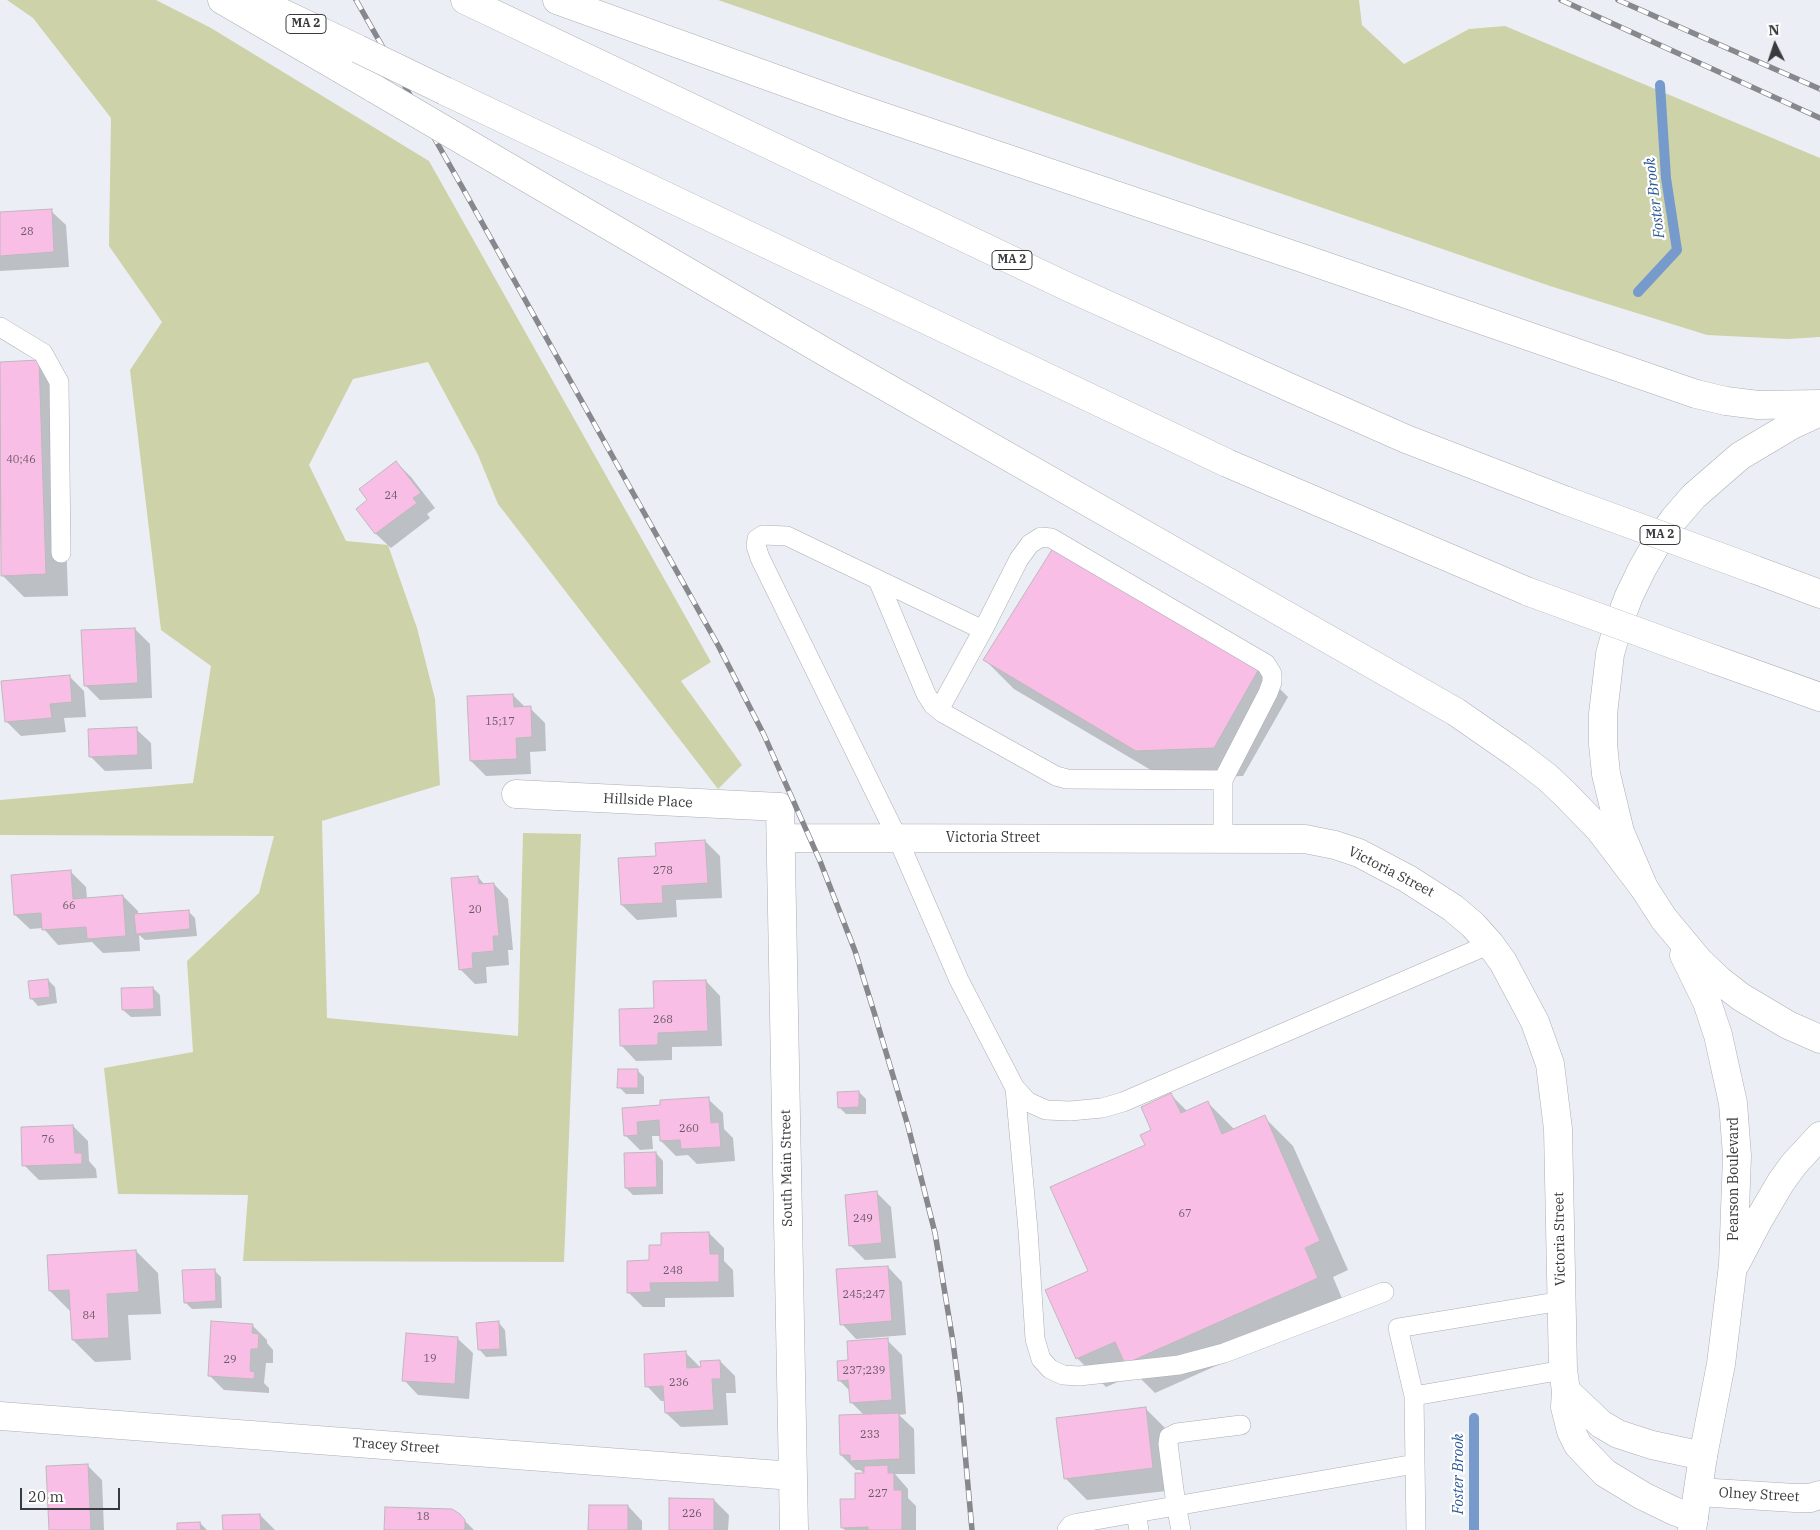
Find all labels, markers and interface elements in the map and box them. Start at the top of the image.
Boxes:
road number: MA 2 [286,14,326,34]
north arrow [1750,20,1800,70]
text: N [1768,21,1780,39]
water label: Foster Brook [1641,157,1669,239]
house number: 28 [20,225,34,239]
road number: MA 2 [992,250,1032,270]
house number: 40;46 [6,453,36,467]
house number: 24 [384,489,398,503]
road number: MA 2 [1640,526,1680,544]
house number: 15;17 [485,715,515,729]
street label: Hillside Place [603,790,693,812]
street label: Victoria Street [946,830,1040,846]
street label: Victoria Street [1345,843,1437,901]
house number: 278 [653,864,673,878]
house number: 66 [62,899,76,913]
house number: 20 [468,903,482,917]
house number: 268 [653,1013,673,1027]
street label: South Main Street [778,1109,796,1227]
street label: Pearson Boulevard [1726,1117,1742,1241]
house number: 260 [679,1122,699,1136]
house number: 76 [41,1133,55,1147]
street label: Victoria Street [1551,1192,1569,1286]
house number: 67 [1178,1207,1192,1221]
house number: 249 [853,1212,873,1226]
house number: 248 [663,1264,683,1278]
house number: 245;247 [843,1288,885,1302]
house number: 84 [82,1309,96,1323]
house number: 19 [423,1352,437,1366]
house number: 29 [223,1353,237,1367]
house number: 237;239 [843,1364,885,1378]
house number: 236 [669,1376,689,1390]
house number: 233 [860,1428,880,1442]
water label: Foster Brook [1450,1433,1468,1515]
street label: Tracey Street [352,1435,440,1457]
scale bar [22,1478,122,1510]
street label: Olney Street [1718,1485,1800,1505]
text: 20 m [28,1487,64,1506]
house number: 227 [868,1487,888,1501]
house number: 226 [682,1507,702,1521]
house number: 18 [416,1510,430,1524]

